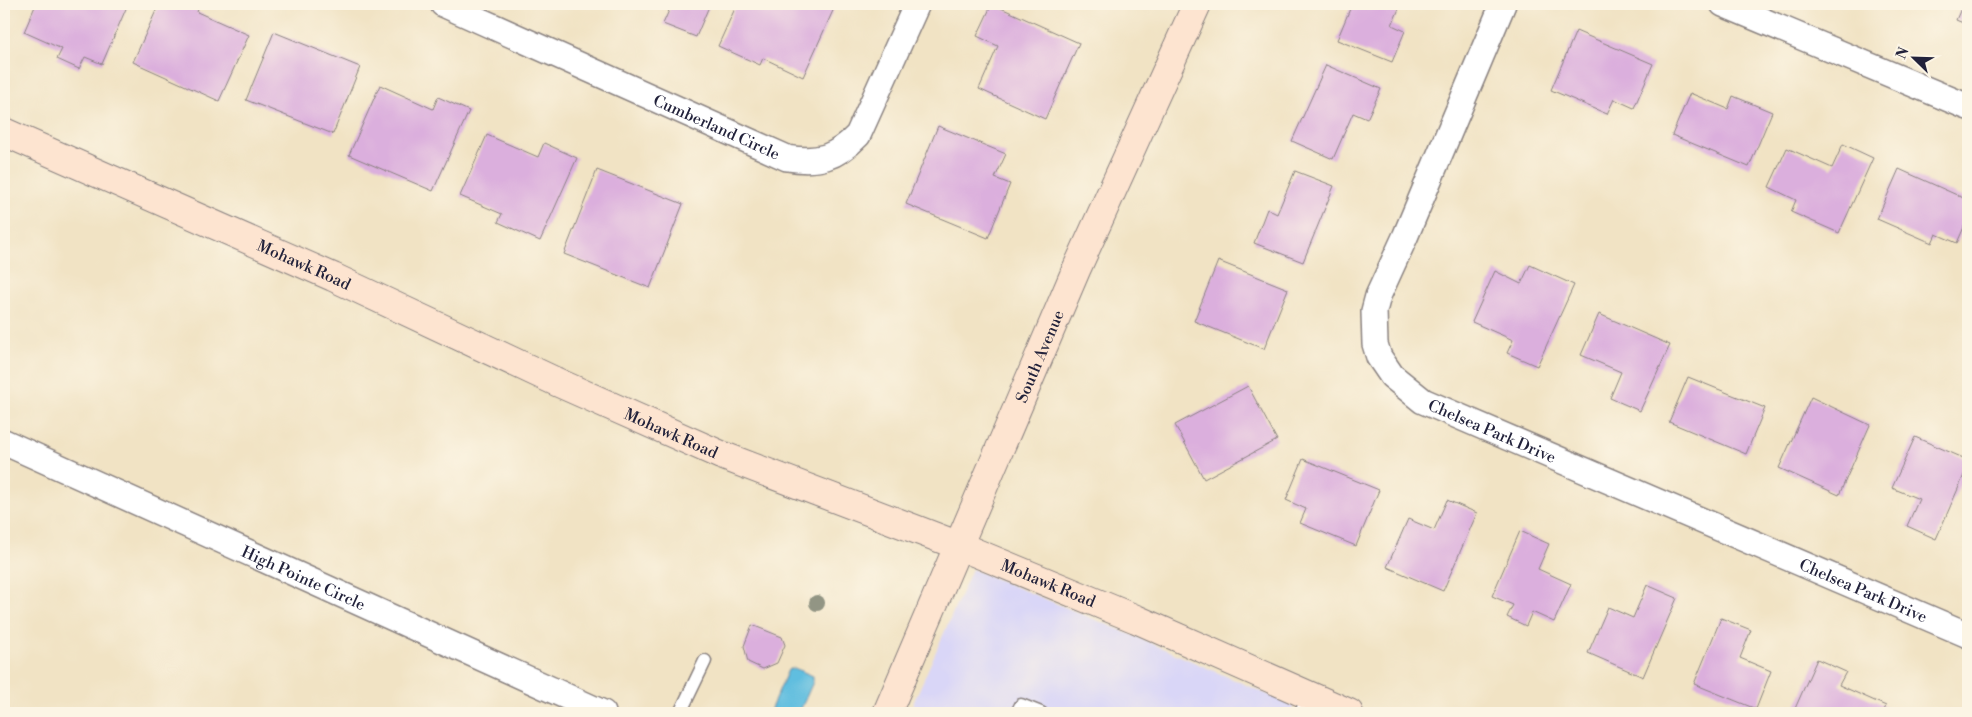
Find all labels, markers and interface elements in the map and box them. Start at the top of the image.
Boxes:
north arrow [1890,32,1940,82]
text: N [1893,45,1913,62]
street label: Cumberland Circle [650,90,783,165]
street label: Mohawk Road [254,236,354,295]
street label: South Avenue [1012,307,1069,406]
street label: Chelsea Park Drive [1425,395,1559,468]
street label: Mohawk Road [621,404,721,463]
street label: High Pointe Circle [238,542,368,615]
street label: Mohawk Road [998,555,1098,612]
street label: Chelsea Park Drive [1796,555,1930,627]

